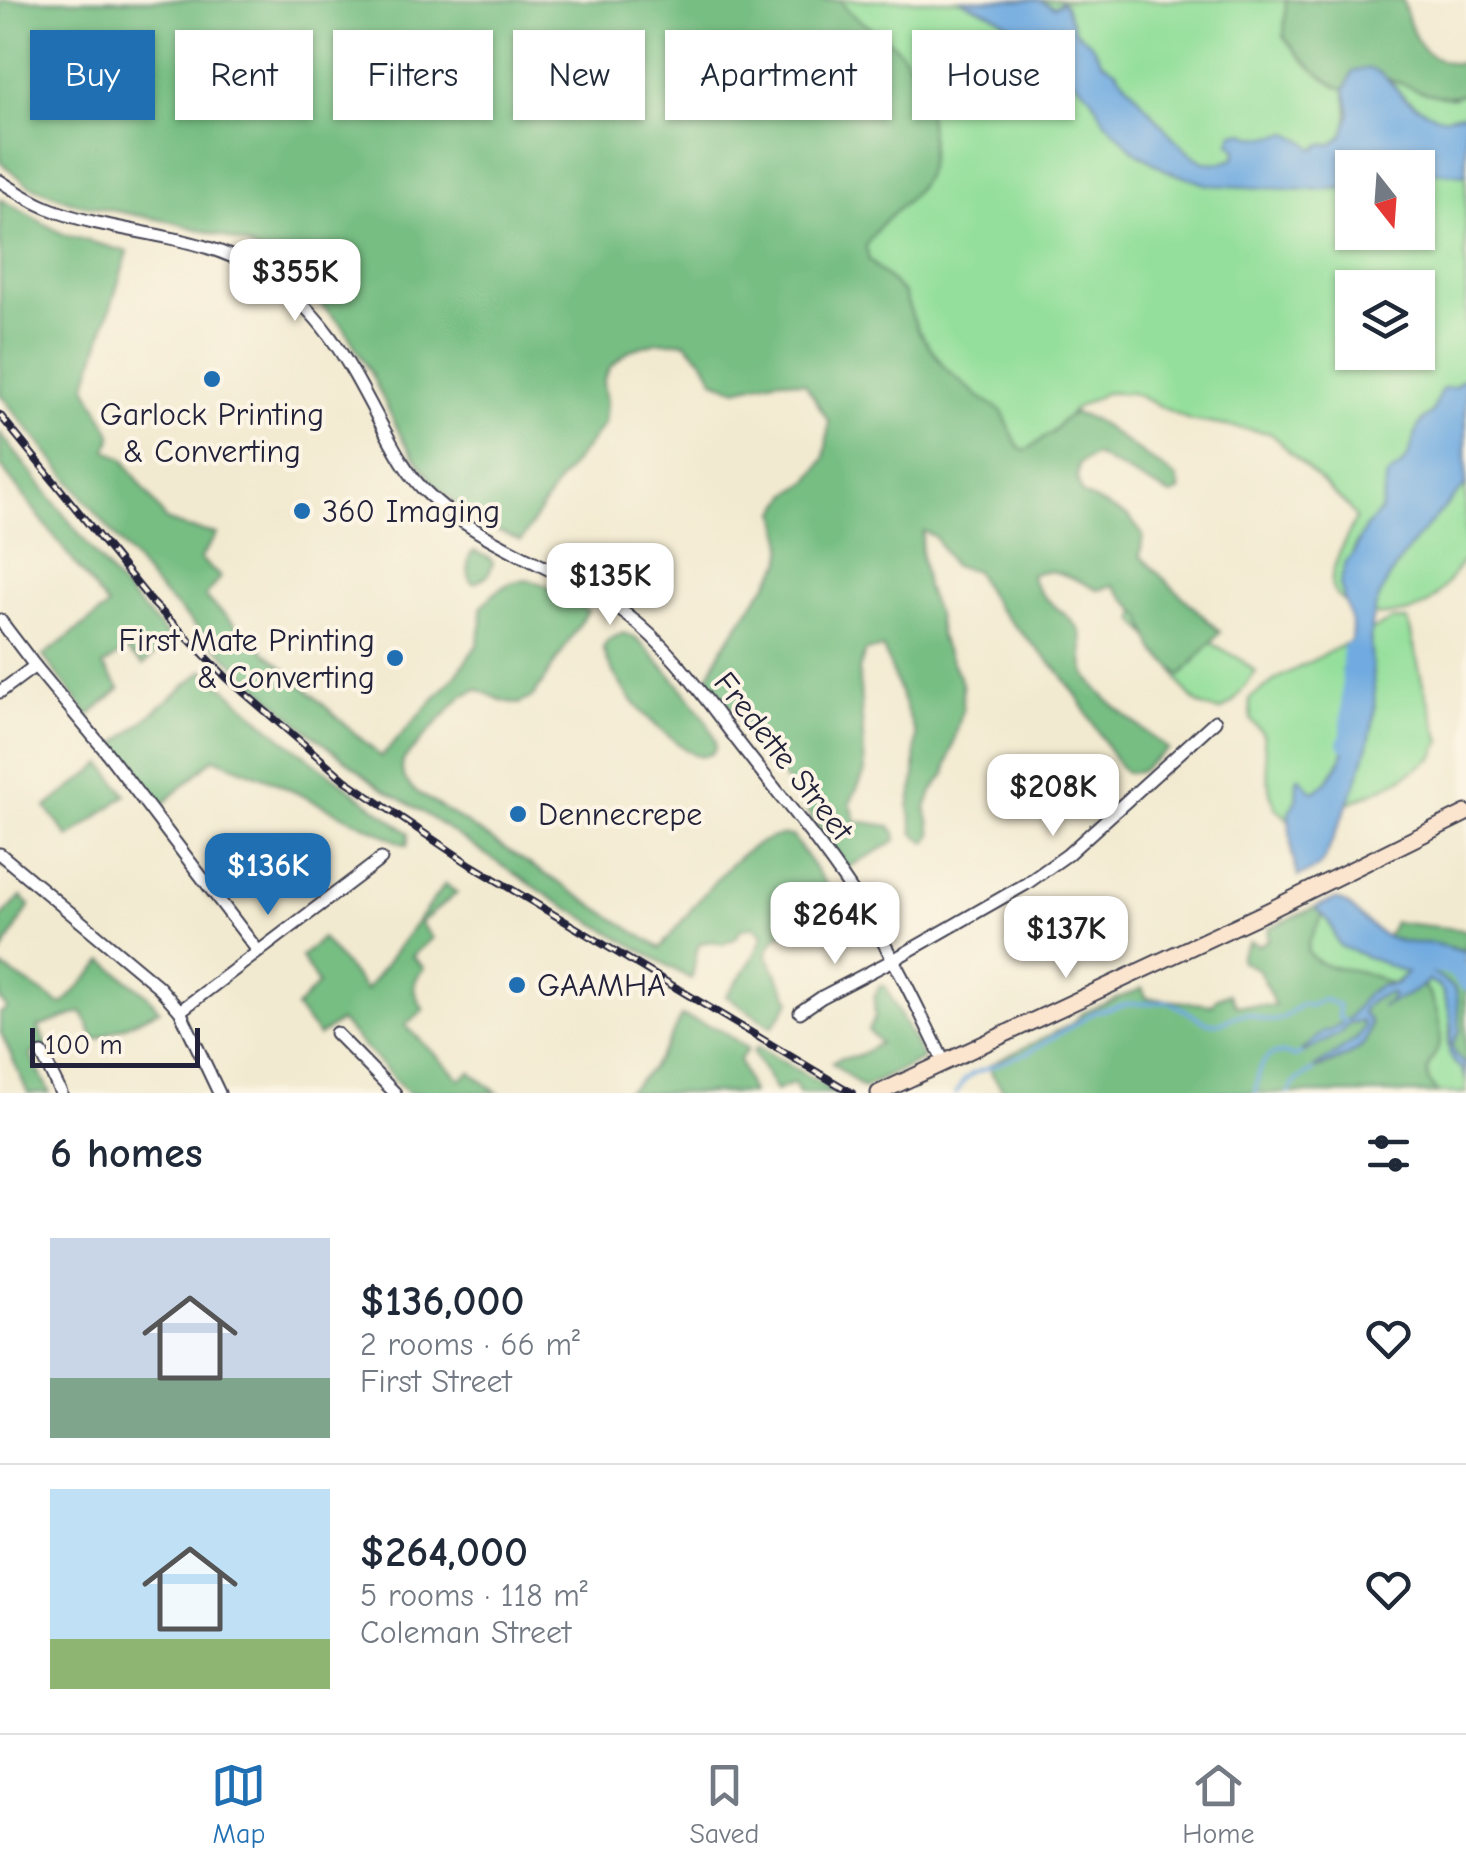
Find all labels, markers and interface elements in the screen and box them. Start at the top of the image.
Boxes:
chip: Buy [30,30,155,120]
chip: Rent [175,30,313,120]
chip: Filters [333,30,493,120]
chip: New [513,30,645,120]
chip: Apartment [665,30,892,120]
chip: House [912,30,1075,120]
north arrow [1335,150,1435,250]
map controls [1335,150,1435,370]
pin: $355K [225,239,365,324]
text: $355K [251,253,339,290]
button: layers [1335,270,1435,370]
marker: Garlock Printing & Converting [201,368,223,390]
place label: Garlock Printing & Converting [100,396,324,470]
place label: 360 Imaging [322,493,500,530]
marker: 360 Imaging [291,500,313,522]
pin: $135K [540,543,680,628]
text: $135K [569,557,651,594]
place label: First Mate Printing & Converting [118,622,375,696]
marker: First Mate Printing & Converting [384,647,406,669]
street label: Fredette Street [706,665,861,849]
pin: $208K [983,754,1123,839]
text: $208K [1009,768,1097,805]
place label: Dennecrepe [538,796,702,833]
marker: Dennecrepe [507,803,529,825]
pin: $136K [198,833,338,918]
text: $136K [227,847,309,884]
pin: $264K [765,882,905,967]
text: $264K [793,896,877,933]
pin: $137K [996,896,1136,981]
text: $137K [1026,910,1106,947]
place label: GAAMHA [537,967,666,1004]
marker: GAAMHA [506,974,528,996]
scale bar [30,1023,200,1068]
text: 100 m [45,1029,123,1061]
icon: filters [1361,1126,1416,1181]
text: 6 homes [50,1129,203,1178]
text: $136,000 [360,1277,525,1326]
icon: home [130,1278,250,1398]
icon: heart [1361,1311,1416,1366]
text: 2 rooms · 66 m² [360,1326,580,1363]
text: First Street [360,1363,512,1400]
text: $264,000 [360,1528,528,1577]
icon: home [130,1529,250,1649]
icon: heart [1361,1562,1416,1617]
text: 5 rooms · 118 m² [360,1577,588,1614]
text: Coleman Street [360,1614,571,1651]
tab: Map [211,1758,266,1850]
tab: Saved [689,1758,759,1850]
tab: Home [1182,1758,1255,1850]

